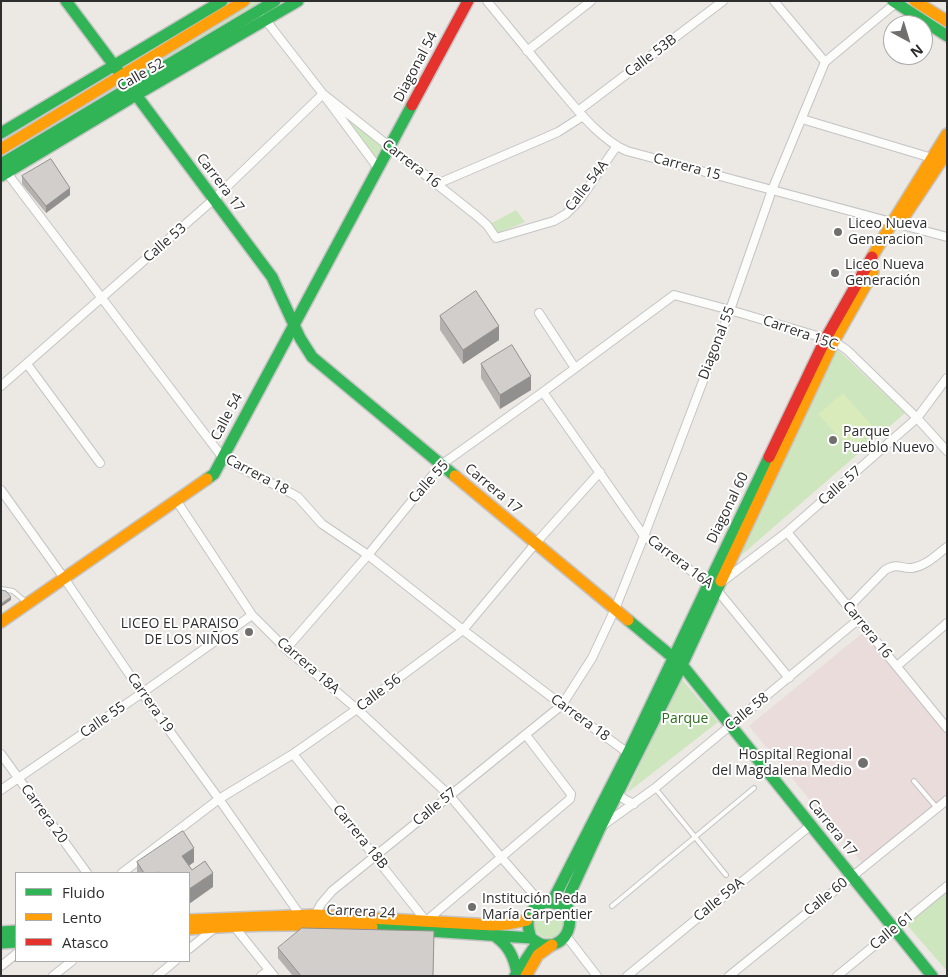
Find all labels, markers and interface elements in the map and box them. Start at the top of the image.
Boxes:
north arrow [883,15,933,65]
street label: Diagonal 54 [390,29,442,105]
street label: Calle 53B [622,31,680,81]
text: N [907,40,928,62]
street label: Calle 52 [115,55,167,95]
street label: Carrera 16 [379,136,443,192]
street label: Carrera 17 [193,150,247,216]
street label: Carrera 15 [651,150,723,184]
street label: Calle 54A [562,157,612,215]
place label: Liceo Nueva Generacion [848,216,927,248]
street label: Calle 53 [140,220,190,266]
marker: Liceo Nueva Generacion [832,226,844,238]
place label: Liceo Nueva Generación [845,257,924,290]
marker: Liceo Nueva Generación [829,267,841,279]
street label: Diagonal 55 [695,304,739,382]
street label: Carrera 15C [760,312,840,354]
street label: Calle 54 [208,390,246,444]
place label: Parque Pueblo Nuevo [843,424,934,457]
marker: Parque Pueblo Nuevo [827,434,839,446]
street label: Carrera 18 [223,451,291,499]
street label: Calle 55 [406,457,452,507]
street label: Carrera 17 [461,460,525,518]
street label: Calle 57 [815,463,865,509]
street label: Diagonal 60 [704,470,752,546]
street label: Carrera 16A [644,532,716,592]
street label: Carrera 16 [839,598,895,662]
place label: LICEO EL PARAISO DE LOS NIÑOS [121,616,239,648]
marker: LICEO EL PARAISO DE LOS NIÑOS [243,626,255,638]
street label: Carrera 18A [273,634,343,698]
street label: Carrera 19 [123,670,177,736]
street label: Calle 56 [354,671,404,715]
street label: Calle 58 [722,689,772,735]
street label: Carrera 18 [547,691,613,745]
street label: Calle 55 [77,698,129,742]
park label: Parque [662,711,708,727]
place label: Hospital Regional del Magdalena Medio [712,747,852,780]
marker: Hospital Regional del Magdalena Medio [856,756,870,770]
street label: Carrera 20 [17,781,71,847]
street label: Calle 57 [410,784,460,830]
street label: Carrera 17 [804,796,860,860]
street label: Carrera 18B [329,801,391,873]
legend [15,872,190,962]
street label: Calle 60 [801,874,851,920]
street label: Calle 59A [690,875,748,925]
text: Fluido [62,882,105,902]
place label: Institución Peda María Carpentier [482,891,592,924]
marker: Institución Peda María Carpentier [466,901,478,913]
street label: Carrera 24 [326,902,396,922]
text: Lento [62,907,102,927]
street label: Calle 61 [867,908,917,954]
text: Atasco [62,932,109,952]

